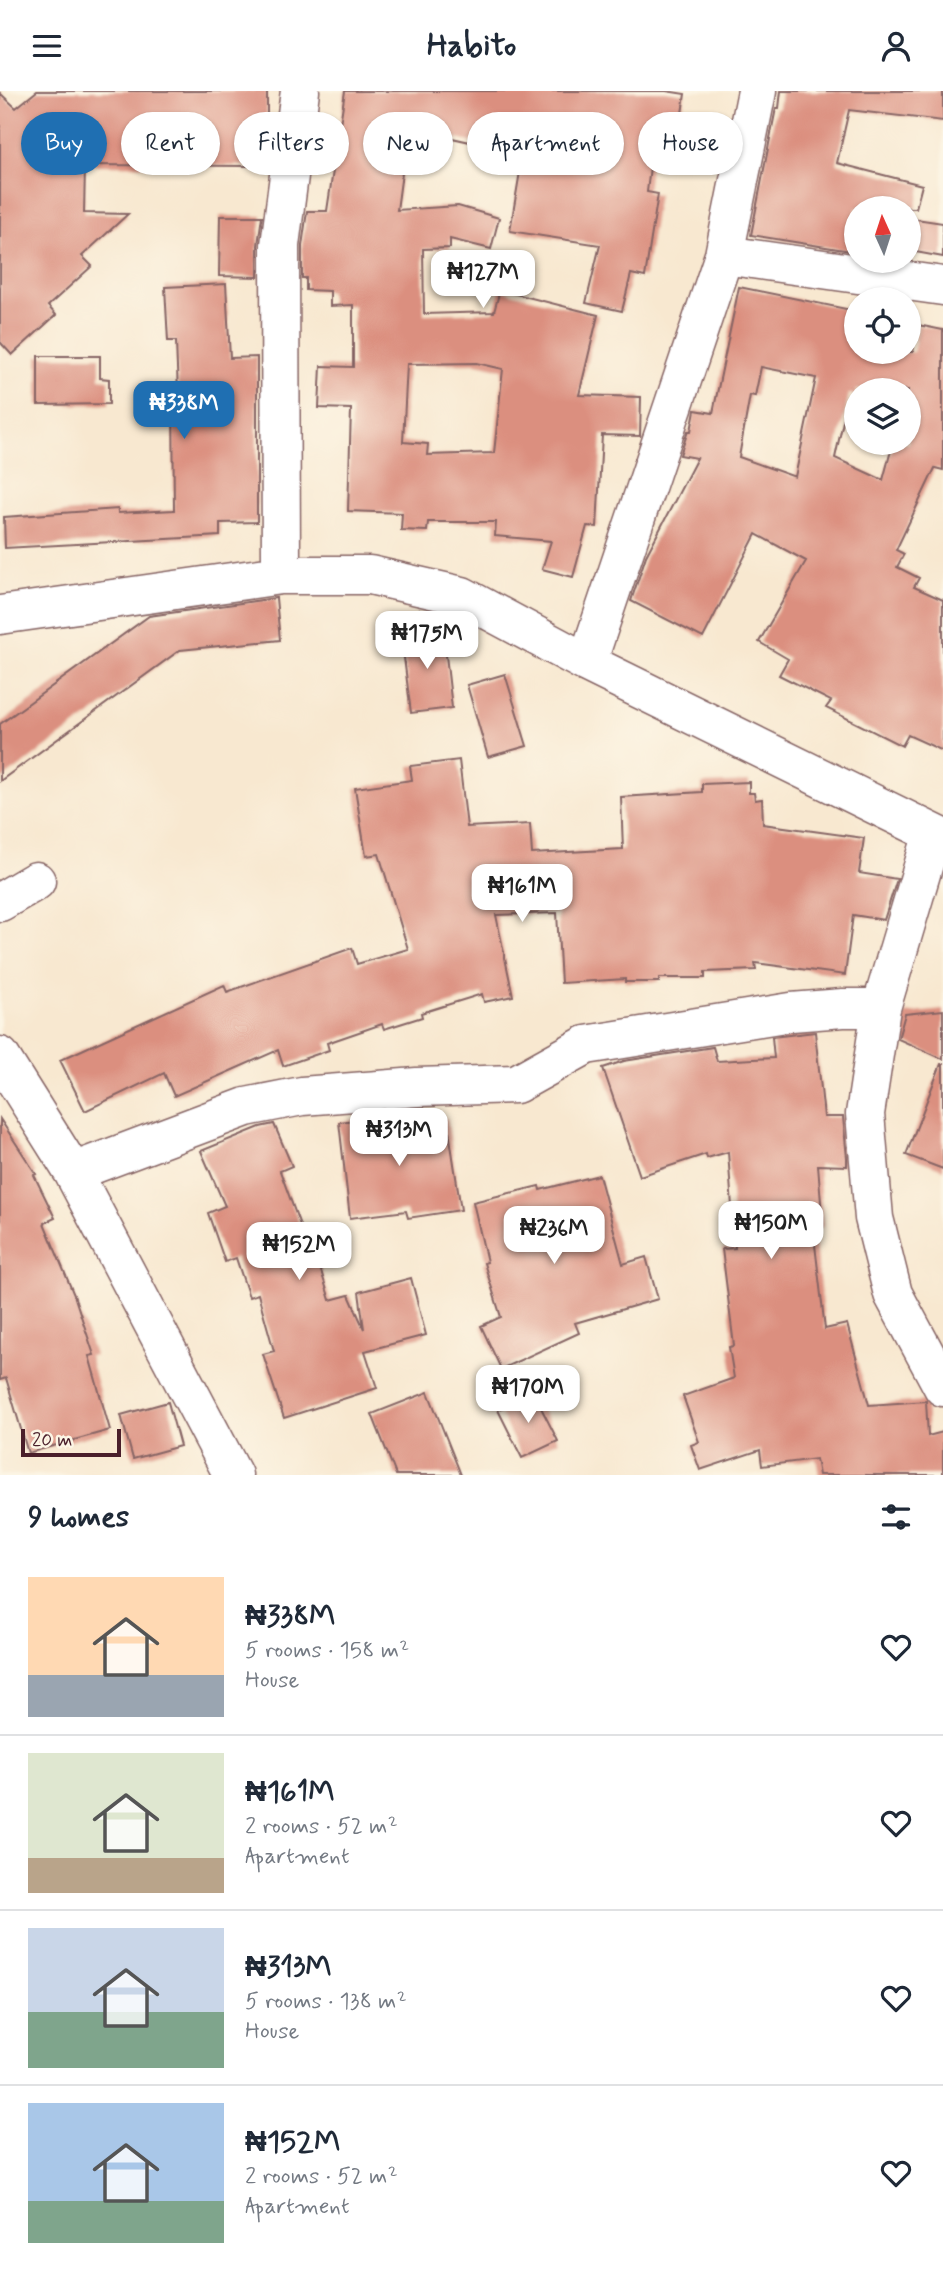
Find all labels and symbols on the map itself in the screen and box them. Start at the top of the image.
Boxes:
north arrow [844,196,920,273]
pin: ₦127M [434,251,532,310]
pin: ₦338M [135,381,233,441]
pin: ₦175M [378,611,476,671]
pin: ₦161M [473,865,571,924]
pin: ₦313M [350,1109,448,1168]
pin: ₦150M [722,1201,820,1261]
pin: ₦236M [505,1207,603,1266]
pin: ₦152M [250,1223,348,1282]
pin: ₦170M [479,1365,577,1425]
scale bar [21,1426,121,1458]

